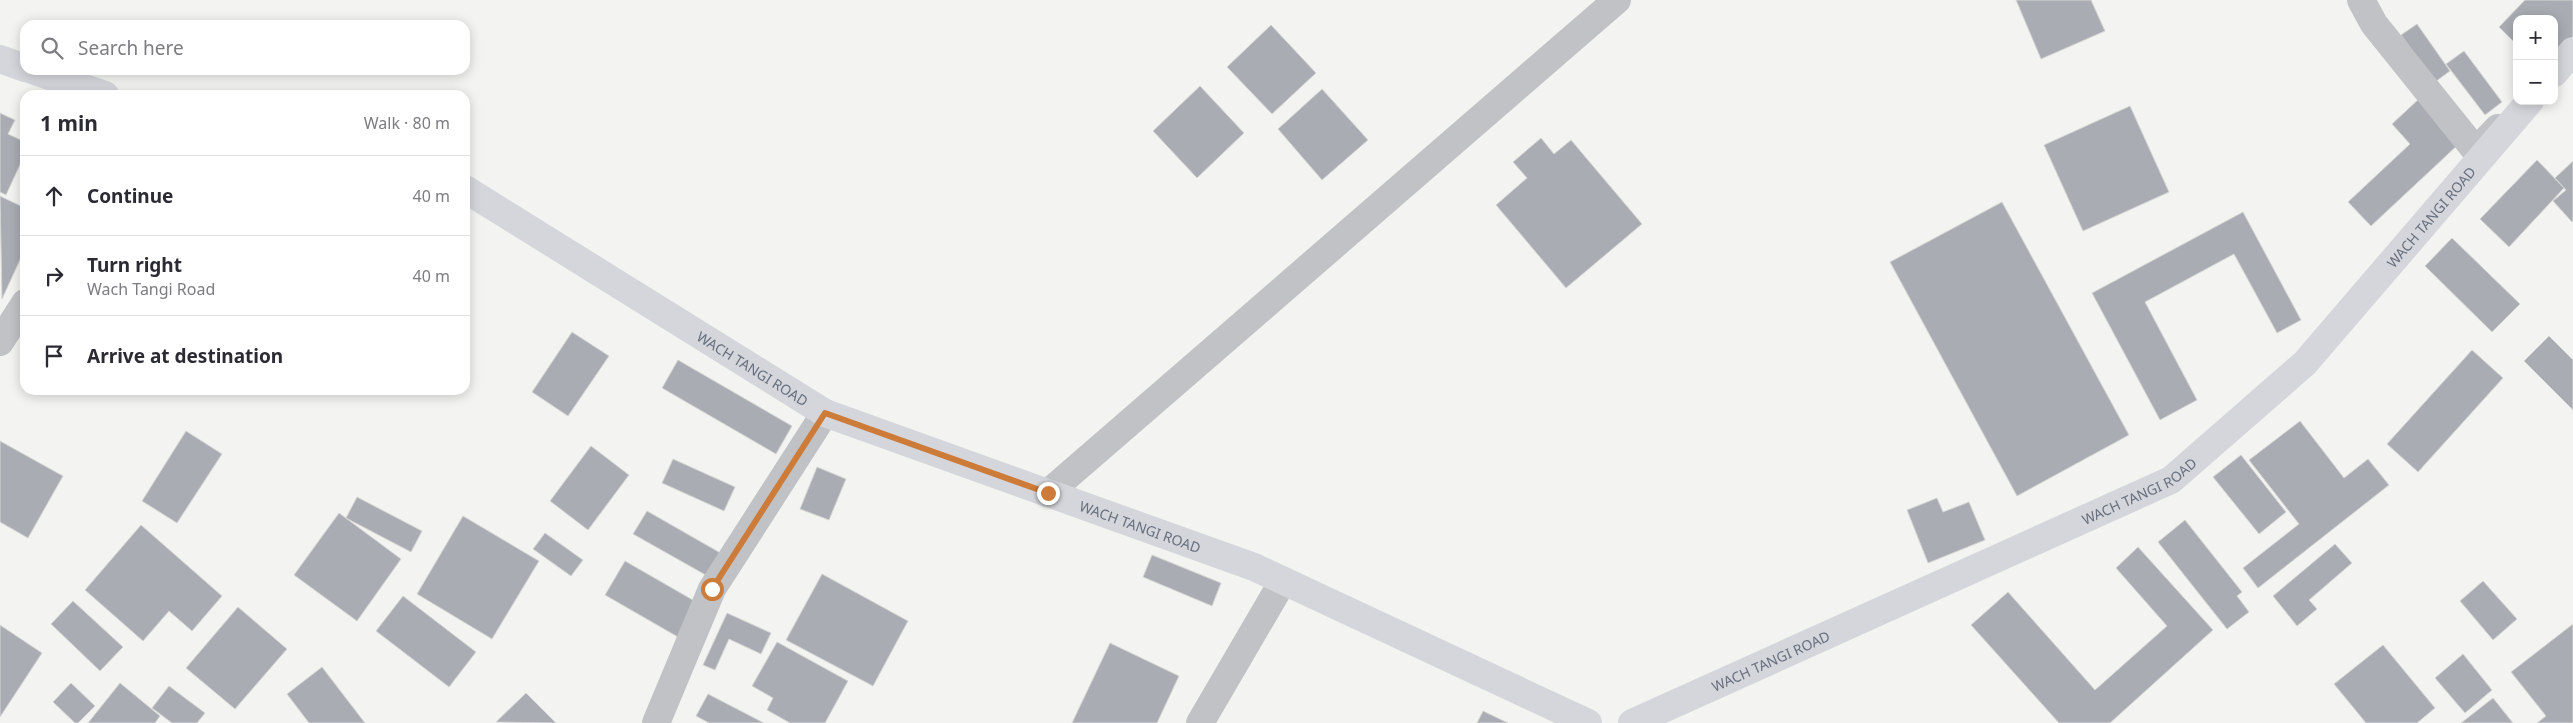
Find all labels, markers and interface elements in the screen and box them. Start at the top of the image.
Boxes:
map controls [2513,15,2558,105]
button: + [2513,15,2558,60]
search box [20,20,470,75]
icon: search [38,34,66,62]
text: Search here [78,35,184,61]
button: − [2513,60,2558,105]
text: 1 min [40,109,98,137]
text: Walk · 80 m [364,112,450,134]
street label: WACH TANGI ROAD [2382,162,2479,271]
icon: ahead [40,182,68,210]
text: Continue [87,183,173,209]
text: 40 m [413,185,450,207]
text: Turn right [87,252,182,278]
icon: right [40,262,68,290]
text: 40 m [413,265,450,287]
text: Wach Tangi Road [87,278,215,300]
street label: WACH TANGI ROAD [694,326,812,410]
icon: arrive [40,342,68,370]
text: Arrive at destination [87,343,283,369]
street label: WACH TANGI ROAD [2079,453,2200,529]
route end [1037,482,1060,505]
street label: WACH TANGI ROAD [1077,496,1204,557]
route start [701,578,724,601]
street label: WACH TANGI ROAD [1709,626,1833,695]

